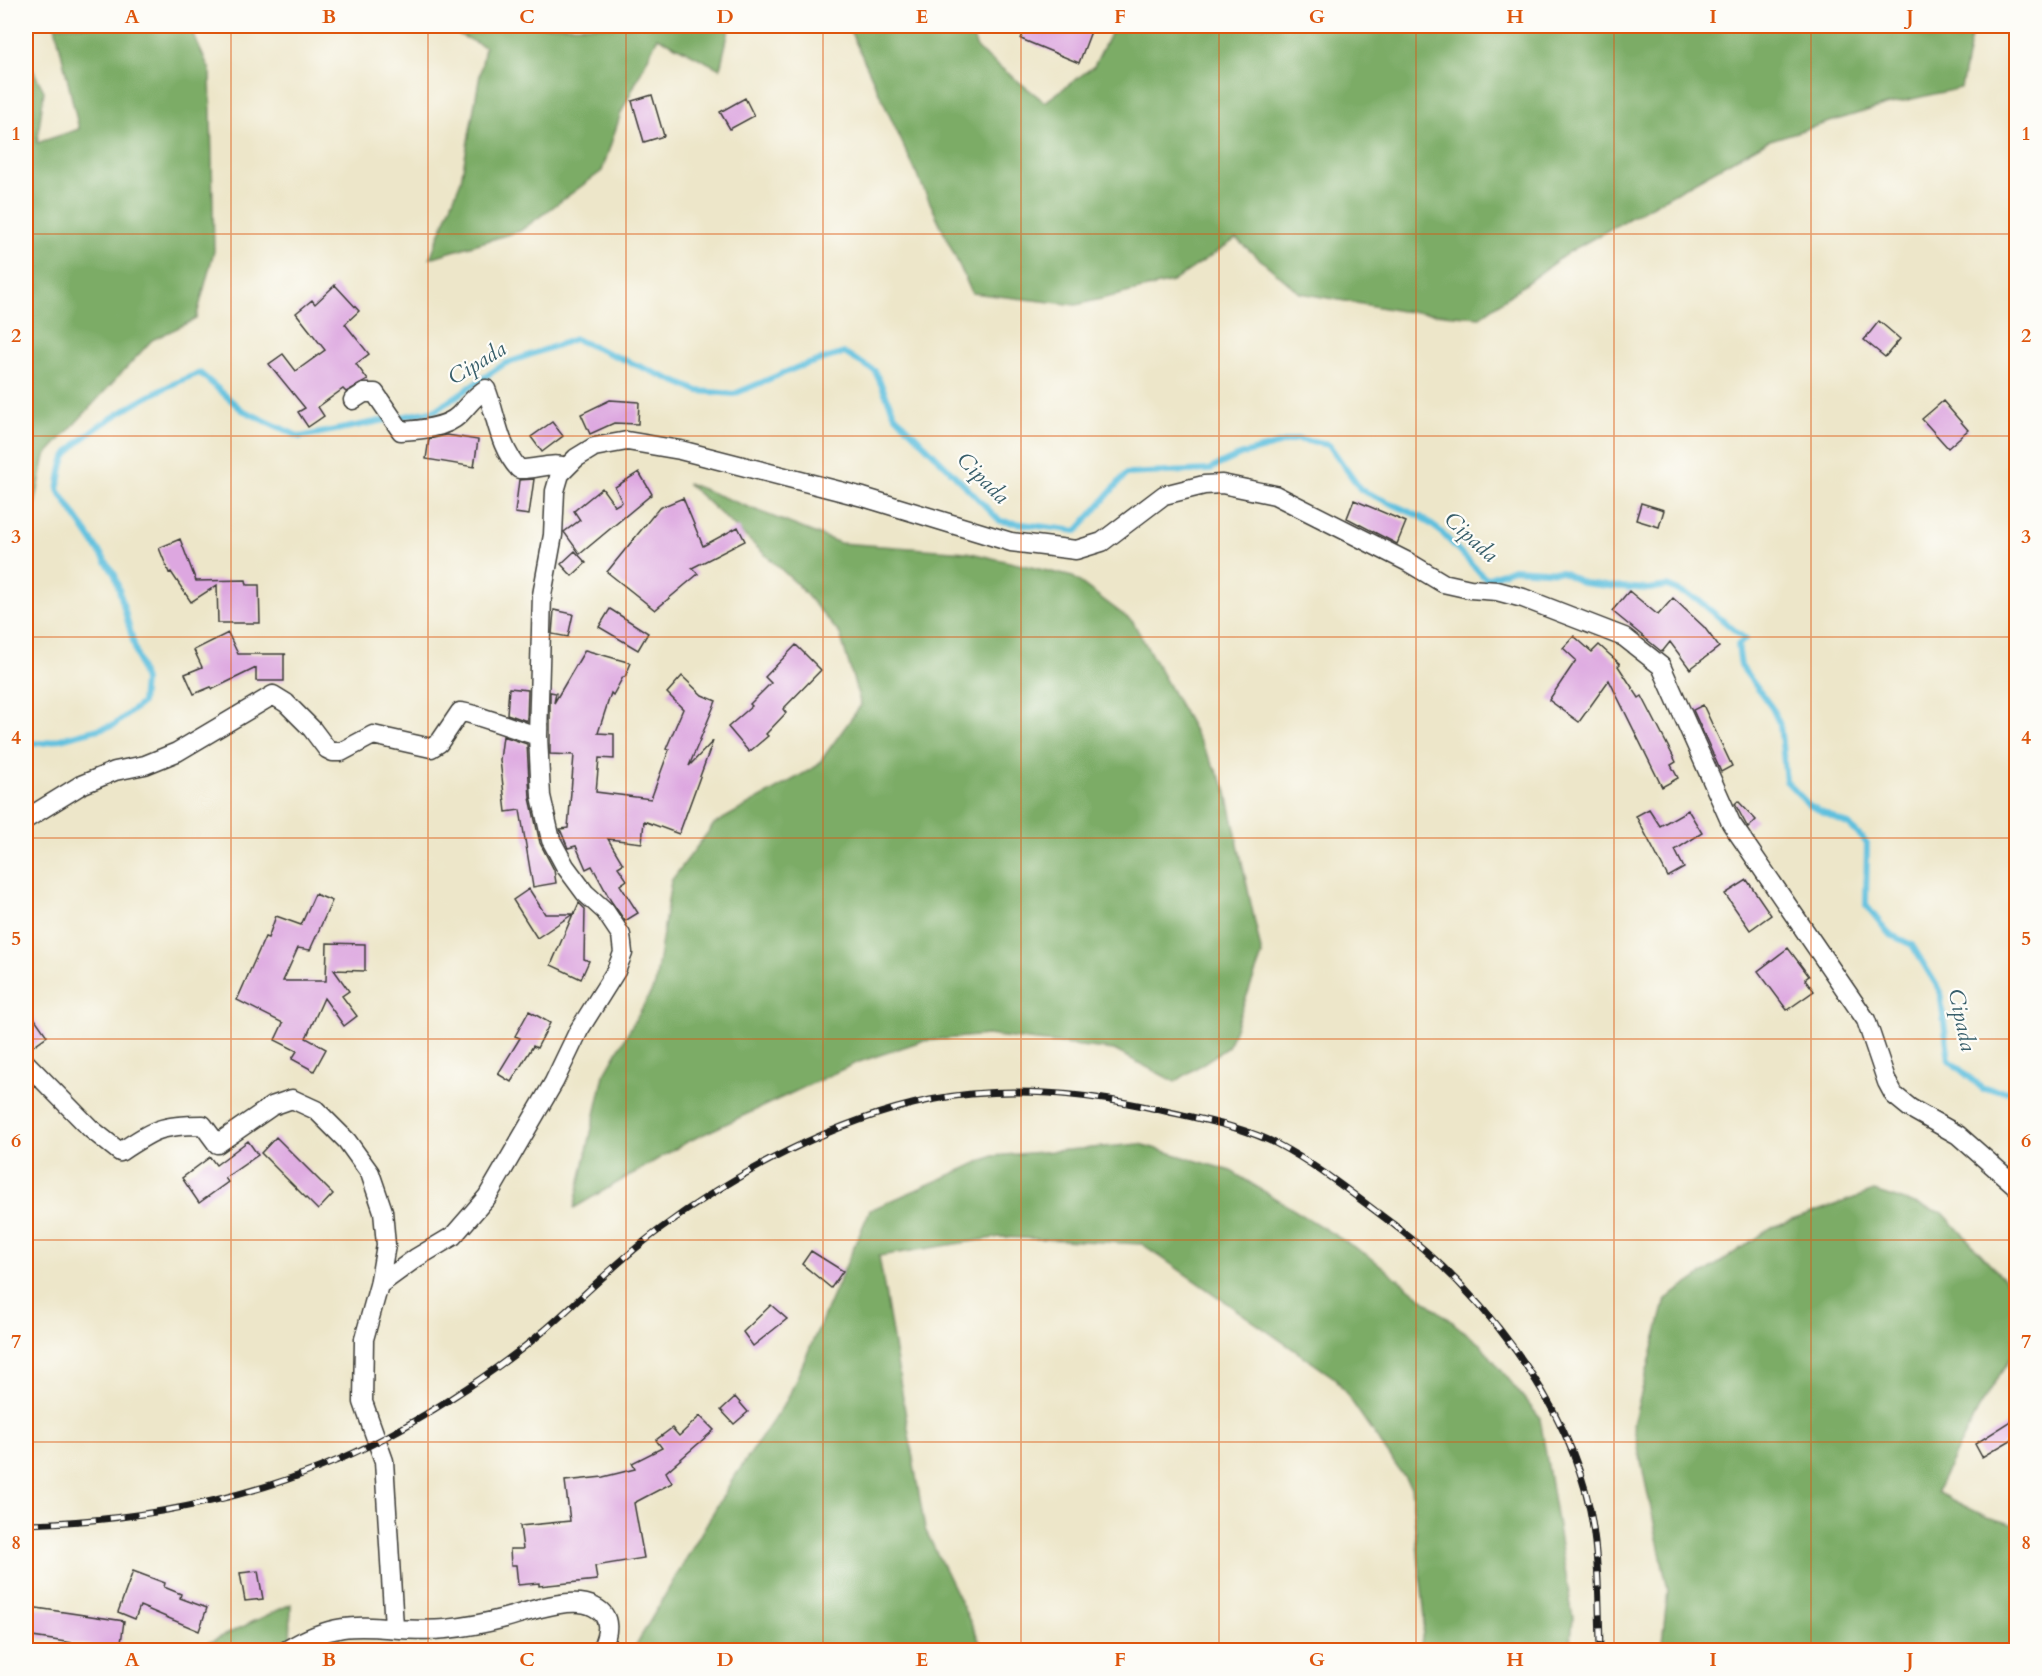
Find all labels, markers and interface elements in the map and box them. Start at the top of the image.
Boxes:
text: A [124,3,140,30]
text: B [322,3,336,30]
text: C [519,3,535,30]
text: D [716,3,734,30]
text: E [916,3,928,30]
text: F [1114,3,1126,30]
text: G [1309,3,1325,30]
text: H [1506,3,1524,30]
text: I [1709,3,1717,30]
text: J [1903,3,1914,30]
text: 1 [11,120,21,147]
text: 1 [2021,120,2031,147]
text: 2 [11,322,21,349]
text: 2 [2021,322,2031,349]
water label: Cipada [442,334,512,392]
water label: Cipada [950,445,1016,511]
water label: Cipada [1438,505,1505,569]
text: 3 [11,523,21,550]
text: 3 [2021,523,2031,550]
text: 4 [11,724,21,751]
text: 4 [2021,724,2031,751]
text: 5 [11,925,21,952]
text: 5 [2021,925,2031,952]
water label: Cipada [1941,986,1983,1054]
text: 6 [11,1127,21,1154]
text: 6 [2021,1127,2031,1154]
text: 7 [11,1328,21,1355]
text: 7 [2021,1328,2031,1355]
text: 8 [11,1529,21,1556]
text: 8 [2021,1529,2031,1556]
text: A [124,1646,140,1673]
text: B [322,1646,336,1673]
text: C [519,1646,535,1673]
text: D [716,1646,734,1673]
text: E [916,1646,928,1673]
text: F [1114,1646,1126,1673]
text: G [1309,1646,1325,1673]
text: H [1506,1646,1524,1673]
text: I [1709,1646,1717,1673]
text: J [1903,1646,1914,1673]

